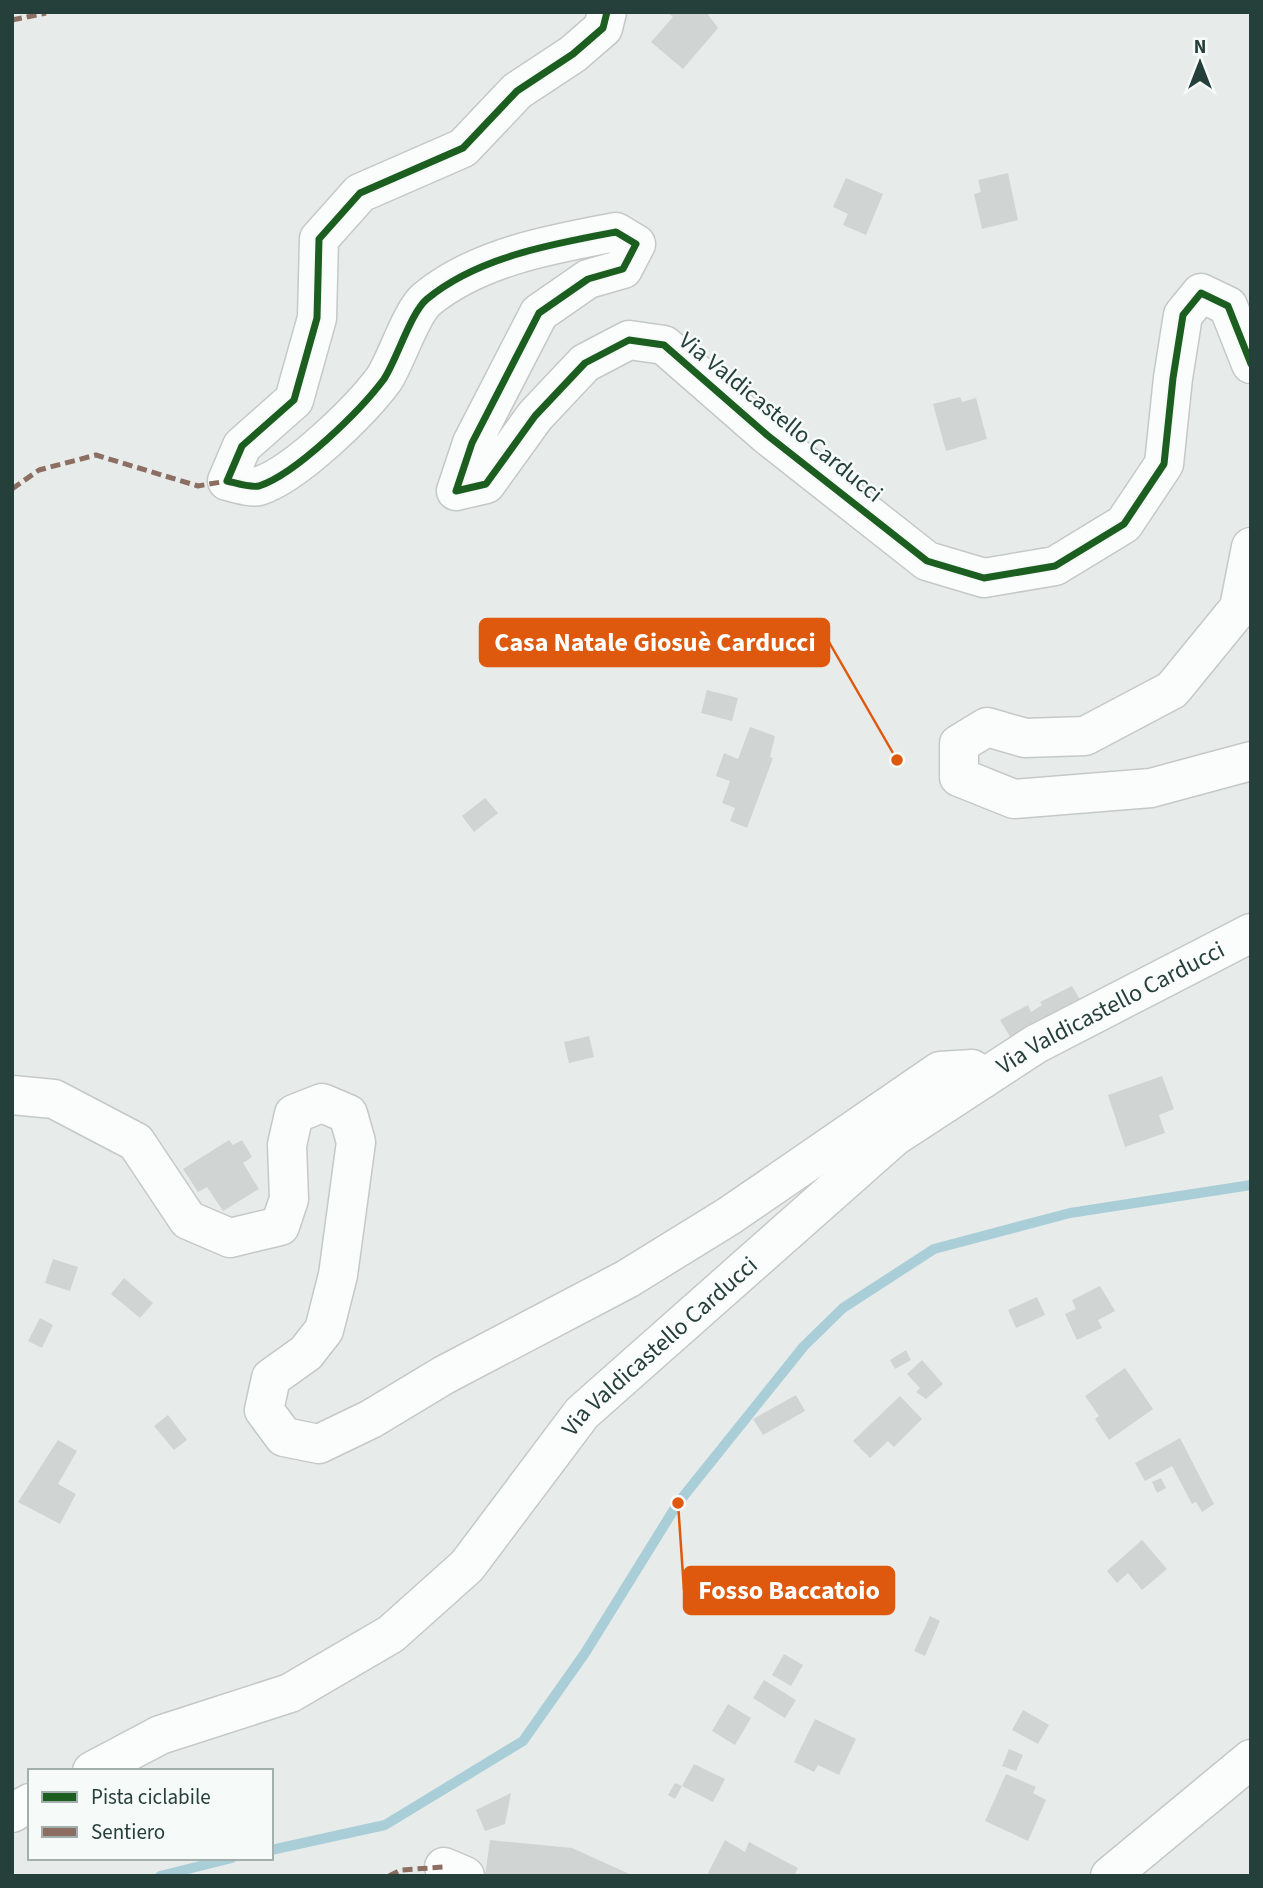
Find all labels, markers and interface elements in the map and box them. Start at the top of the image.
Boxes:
north arrow [1165,28,1235,98]
text: N [1194,34,1206,61]
street label: Via Valdicastello Carducci [671,324,890,511]
callout: Casa Natale Giosuè Carducci [480,619,829,666]
text: Casa Natale Giosuè Carducci [494,624,816,661]
street label: Via Valdicastello Carducci [990,933,1231,1083]
street label: Via Valdicastello Carducci [553,1248,766,1444]
callout: Fosso Baccatoio [684,1567,894,1614]
text: Fosso Baccatoio [698,1572,880,1609]
legend [28,1769,273,1860]
text: Pista ciclabile [91,1782,211,1812]
text: Sentiero [91,1817,165,1847]

